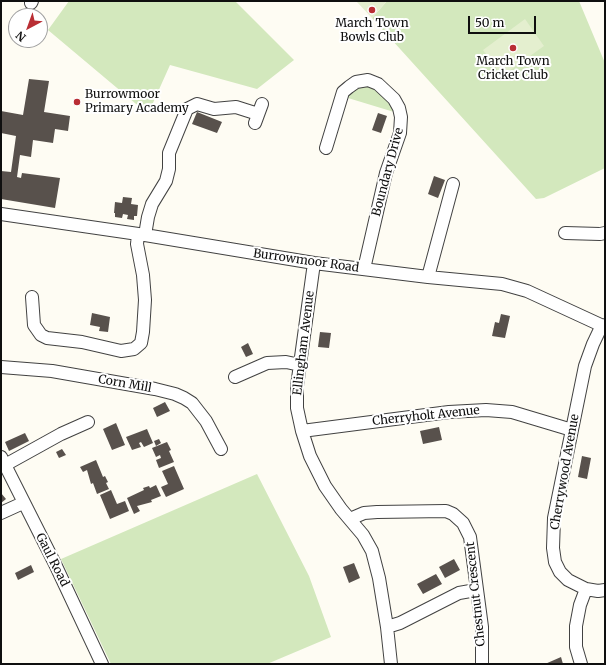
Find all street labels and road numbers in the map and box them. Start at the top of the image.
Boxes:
street label: Boundary Drive [369,126,407,218]
street label: Burrowmoor Road [252,246,360,276]
street label: Ellingham Avenue [290,290,318,396]
street label: Corn Mill [97,372,153,396]
street label: Cherryholt Avenue [372,403,480,429]
street label: Cherrywood Avenue [548,413,582,531]
street label: Gaul Road [32,531,72,589]
street label: Chestnut Crescent [463,541,489,647]

